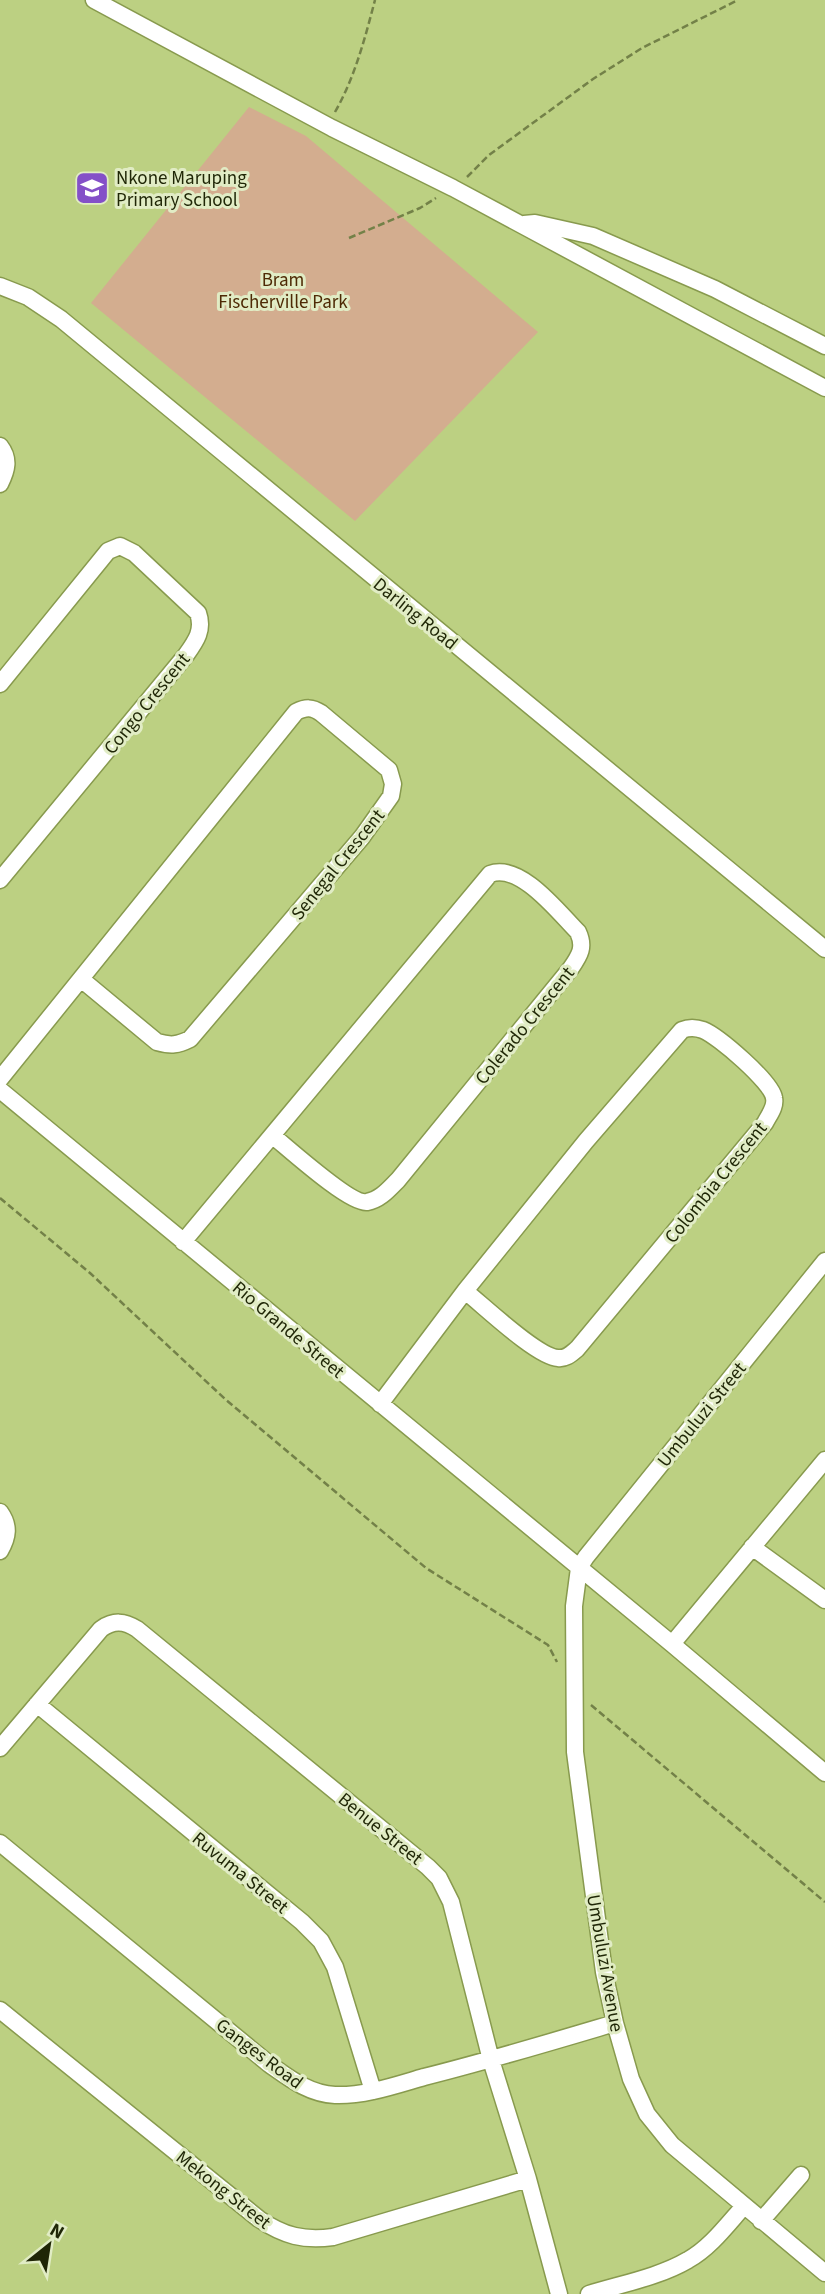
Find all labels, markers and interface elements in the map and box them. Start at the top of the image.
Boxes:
place label: Nkone Maruping Primary School [116,165,247,214]
school or university icon: Nkone Maruping Primary School [73,169,111,207]
park label: Bram Fischerville Park [218,267,348,316]
street label: Darling Road [367,572,463,657]
street label: Congo Crescent [98,647,197,761]
street label: Senegal Crescent [285,803,392,926]
street label: Colerado Crescent [469,961,582,1091]
street label: Colombia Crescent [659,1116,774,1250]
street label: Rio Grande Street [226,1275,350,1385]
street label: Umbuluzi Street [651,1356,753,1473]
street label: Benue Street [332,1787,429,1872]
street label: Ruvuma Street [186,1826,294,1921]
street label: Umbuluzi Avenue [579,1892,630,2034]
street label: Ganges Road [210,2012,308,2096]
street label: Mekong Street [170,2144,277,2236]
north arrow [14,2210,84,2280]
text: N [45,2217,69,2246]

